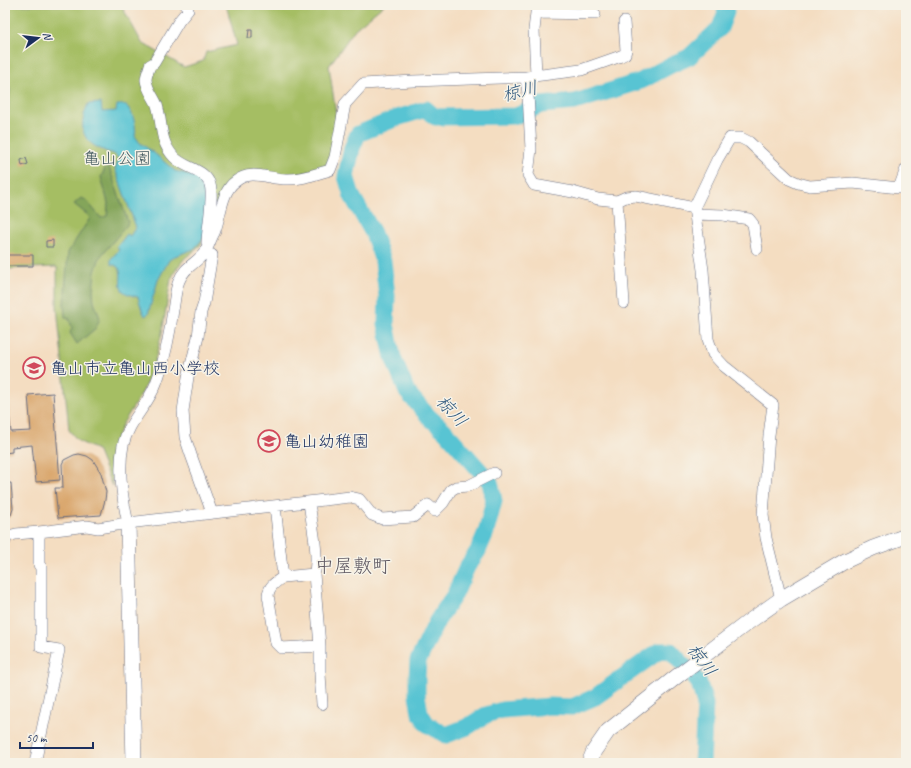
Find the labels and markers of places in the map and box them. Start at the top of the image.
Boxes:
school or university icon: 亀山市立亀山西小学校 [21,355,47,381]
place label: 亀山市立亀山西小学校 [50,358,220,379]
school or university icon: 亀山幼稚園 [256,428,282,454]
place label: 亀山幼稚園 [284,431,369,452]

